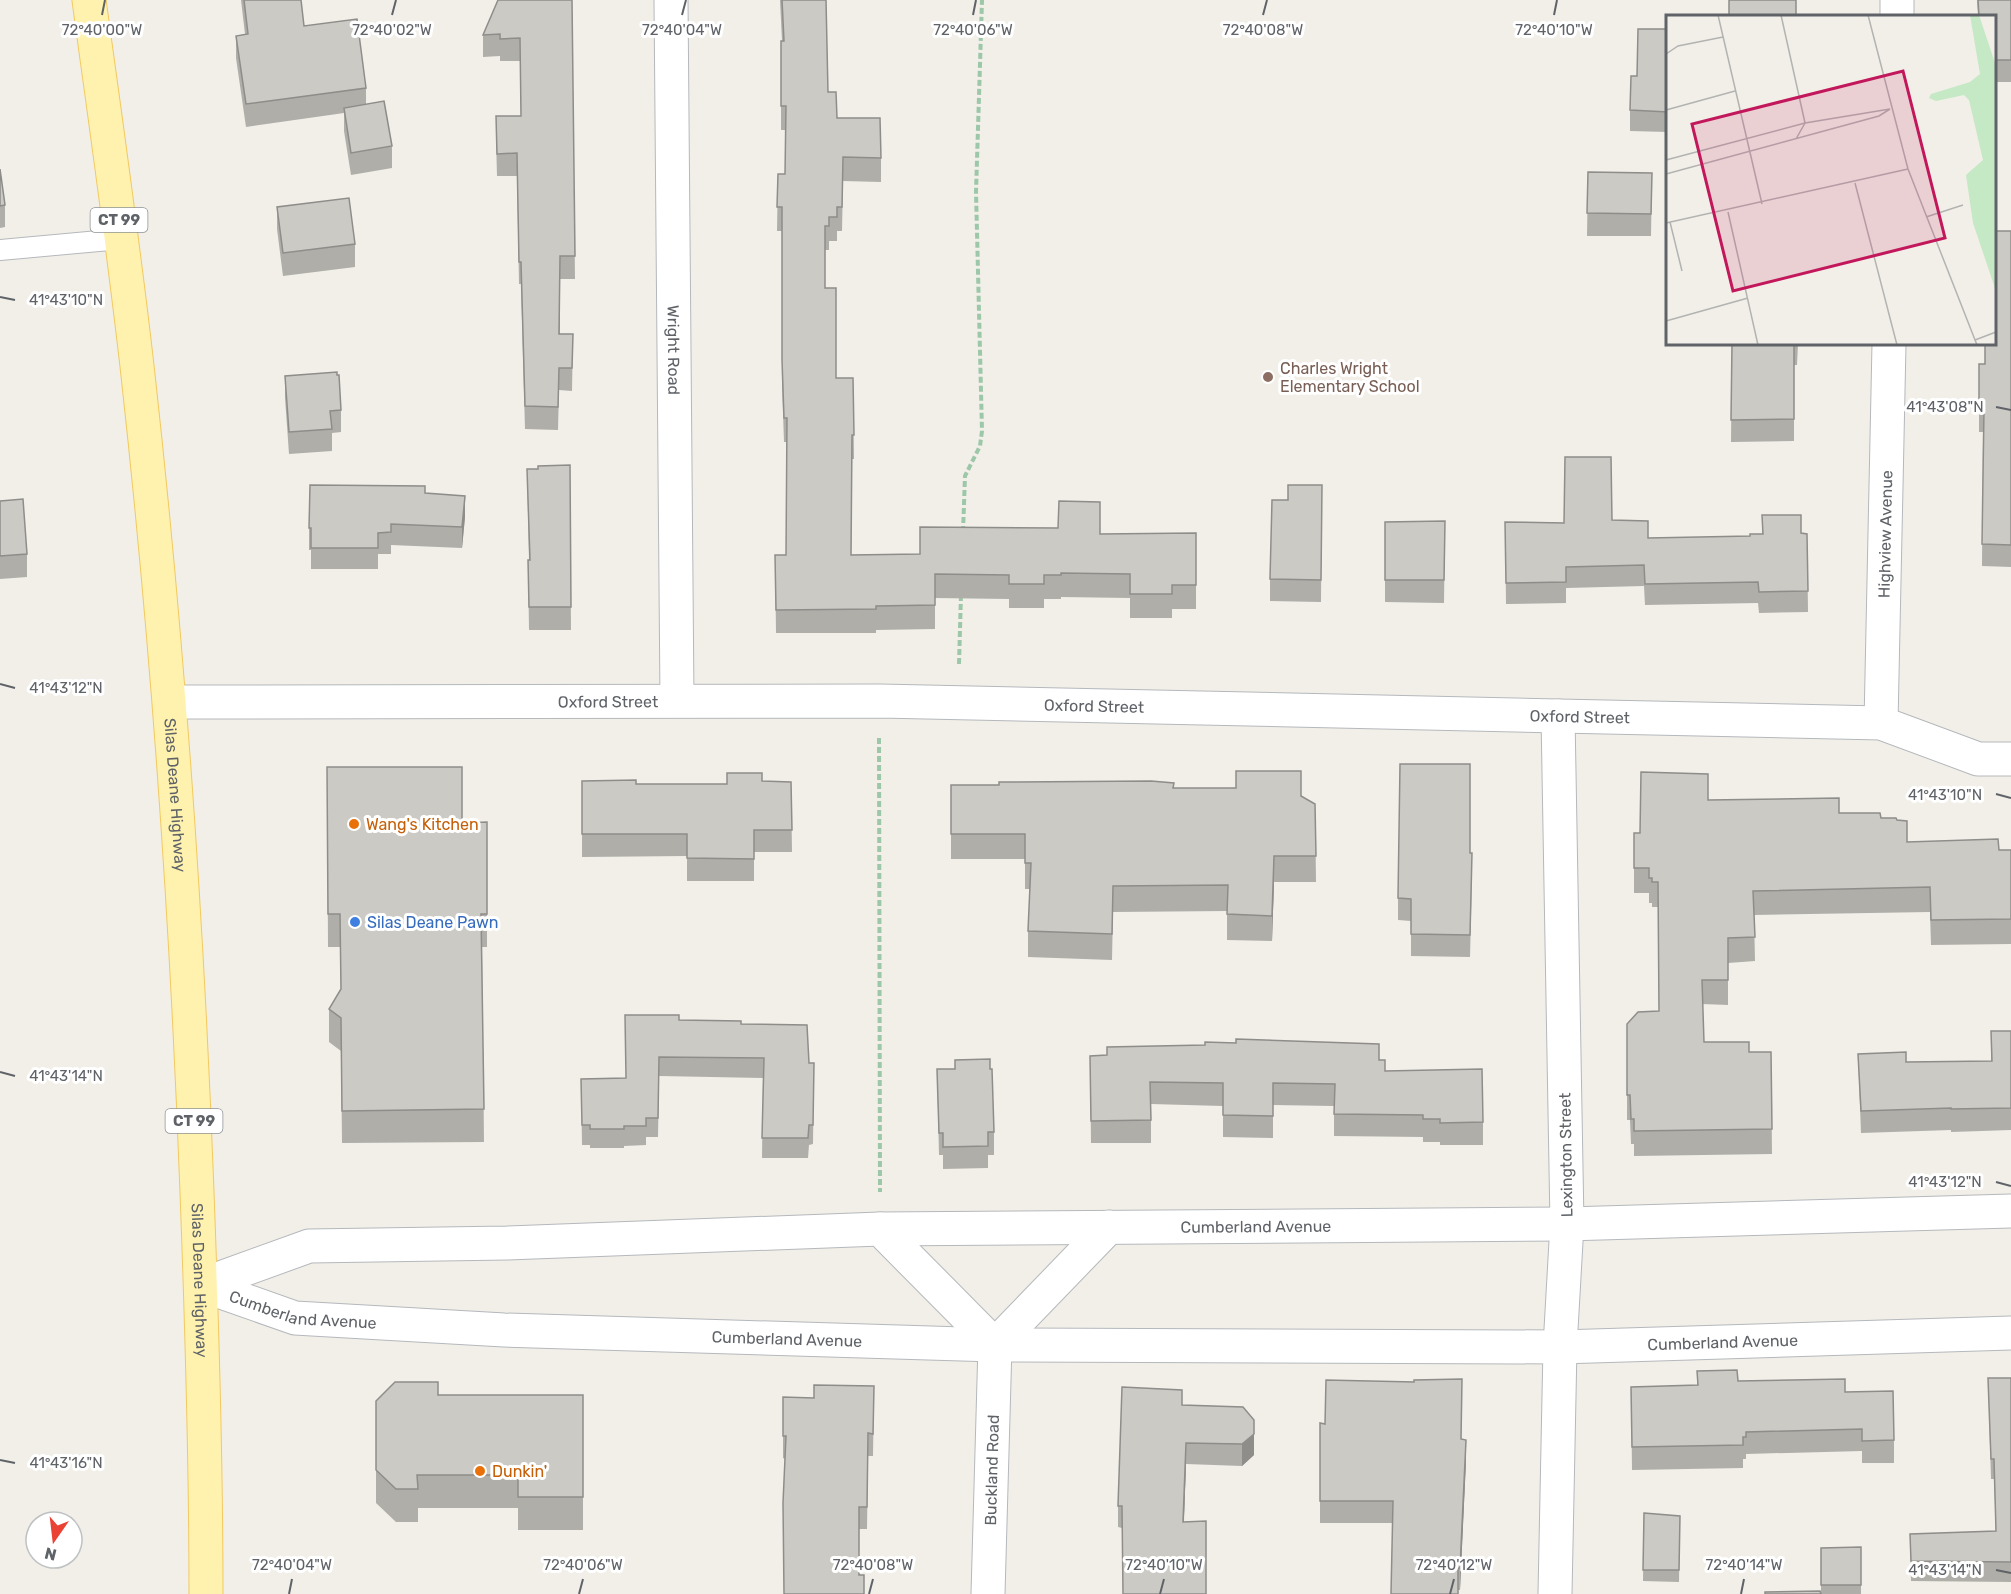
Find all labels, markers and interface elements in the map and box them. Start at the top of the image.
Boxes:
inset map [1666,15,1996,345]
text: 72°40'00"W [62,21,142,39]
text: 72°40'02"W [352,21,432,39]
text: 72°40'04"W [642,21,722,39]
text: 72°40'06"W [933,21,1013,39]
text: 72°40'08"W [1223,21,1303,39]
text: 72°40'10"W [1515,21,1593,39]
road number: CT 99 [90,208,148,232]
text: 41°43'10"N [29,291,103,309]
street label: Wright Road [664,305,684,395]
place label: Charles Wright Elementary School [1280,359,1420,396]
marker: Charles Wright Elementary School [1261,370,1275,384]
text: 41°43'08"N [1906,398,1984,416]
street label: Highview Avenue [1874,470,1896,598]
text: 41°43'12"N [29,679,103,697]
street label: Oxford Street [558,692,658,711]
street label: Oxford Street [1044,695,1144,716]
street label: Oxford Street [1529,706,1630,727]
street label: Silas Deane Highway [161,717,191,873]
text: 41°43'10"N [1908,786,1982,804]
place label: Wang's Kitchen [366,815,479,834]
marker: Wang's Kitchen [347,817,361,831]
place label: Silas Deane Pawn [367,913,498,932]
marker: Silas Deane Pawn [348,915,362,929]
text: 41°43'14"N [29,1067,103,1085]
street label: Lexington Street [1555,1092,1577,1218]
road number: CT 99 [166,1109,222,1133]
text: 41°43'12"N [1908,1173,1982,1191]
street label: Silas Deane Highway [188,1203,212,1358]
street label: Cumberland Avenue [1180,1216,1331,1236]
street label: Cumberland Avenue [227,1286,377,1332]
street label: Cumberland Avenue [711,1327,863,1350]
street label: Cumberland Avenue [1647,1330,1798,1354]
street label: Buckland Road [980,1414,1003,1526]
text: 41°43'16"N [29,1454,103,1472]
place label: Dunkin' [492,1462,547,1481]
marker: Dunkin' [473,1464,487,1478]
north arrow [24,1510,84,1570]
text: N [43,1543,58,1565]
text: 72°40'04"W [252,1556,332,1574]
text: 72°40'06"W [543,1556,623,1574]
text: 72°40'08"W [833,1556,913,1574]
text: 72°40'10"W [1125,1556,1203,1574]
text: 72°40'12"W [1416,1556,1492,1574]
text: 72°40'14"W [1706,1556,1782,1574]
text: 41°43'14"N [1908,1561,1982,1579]

